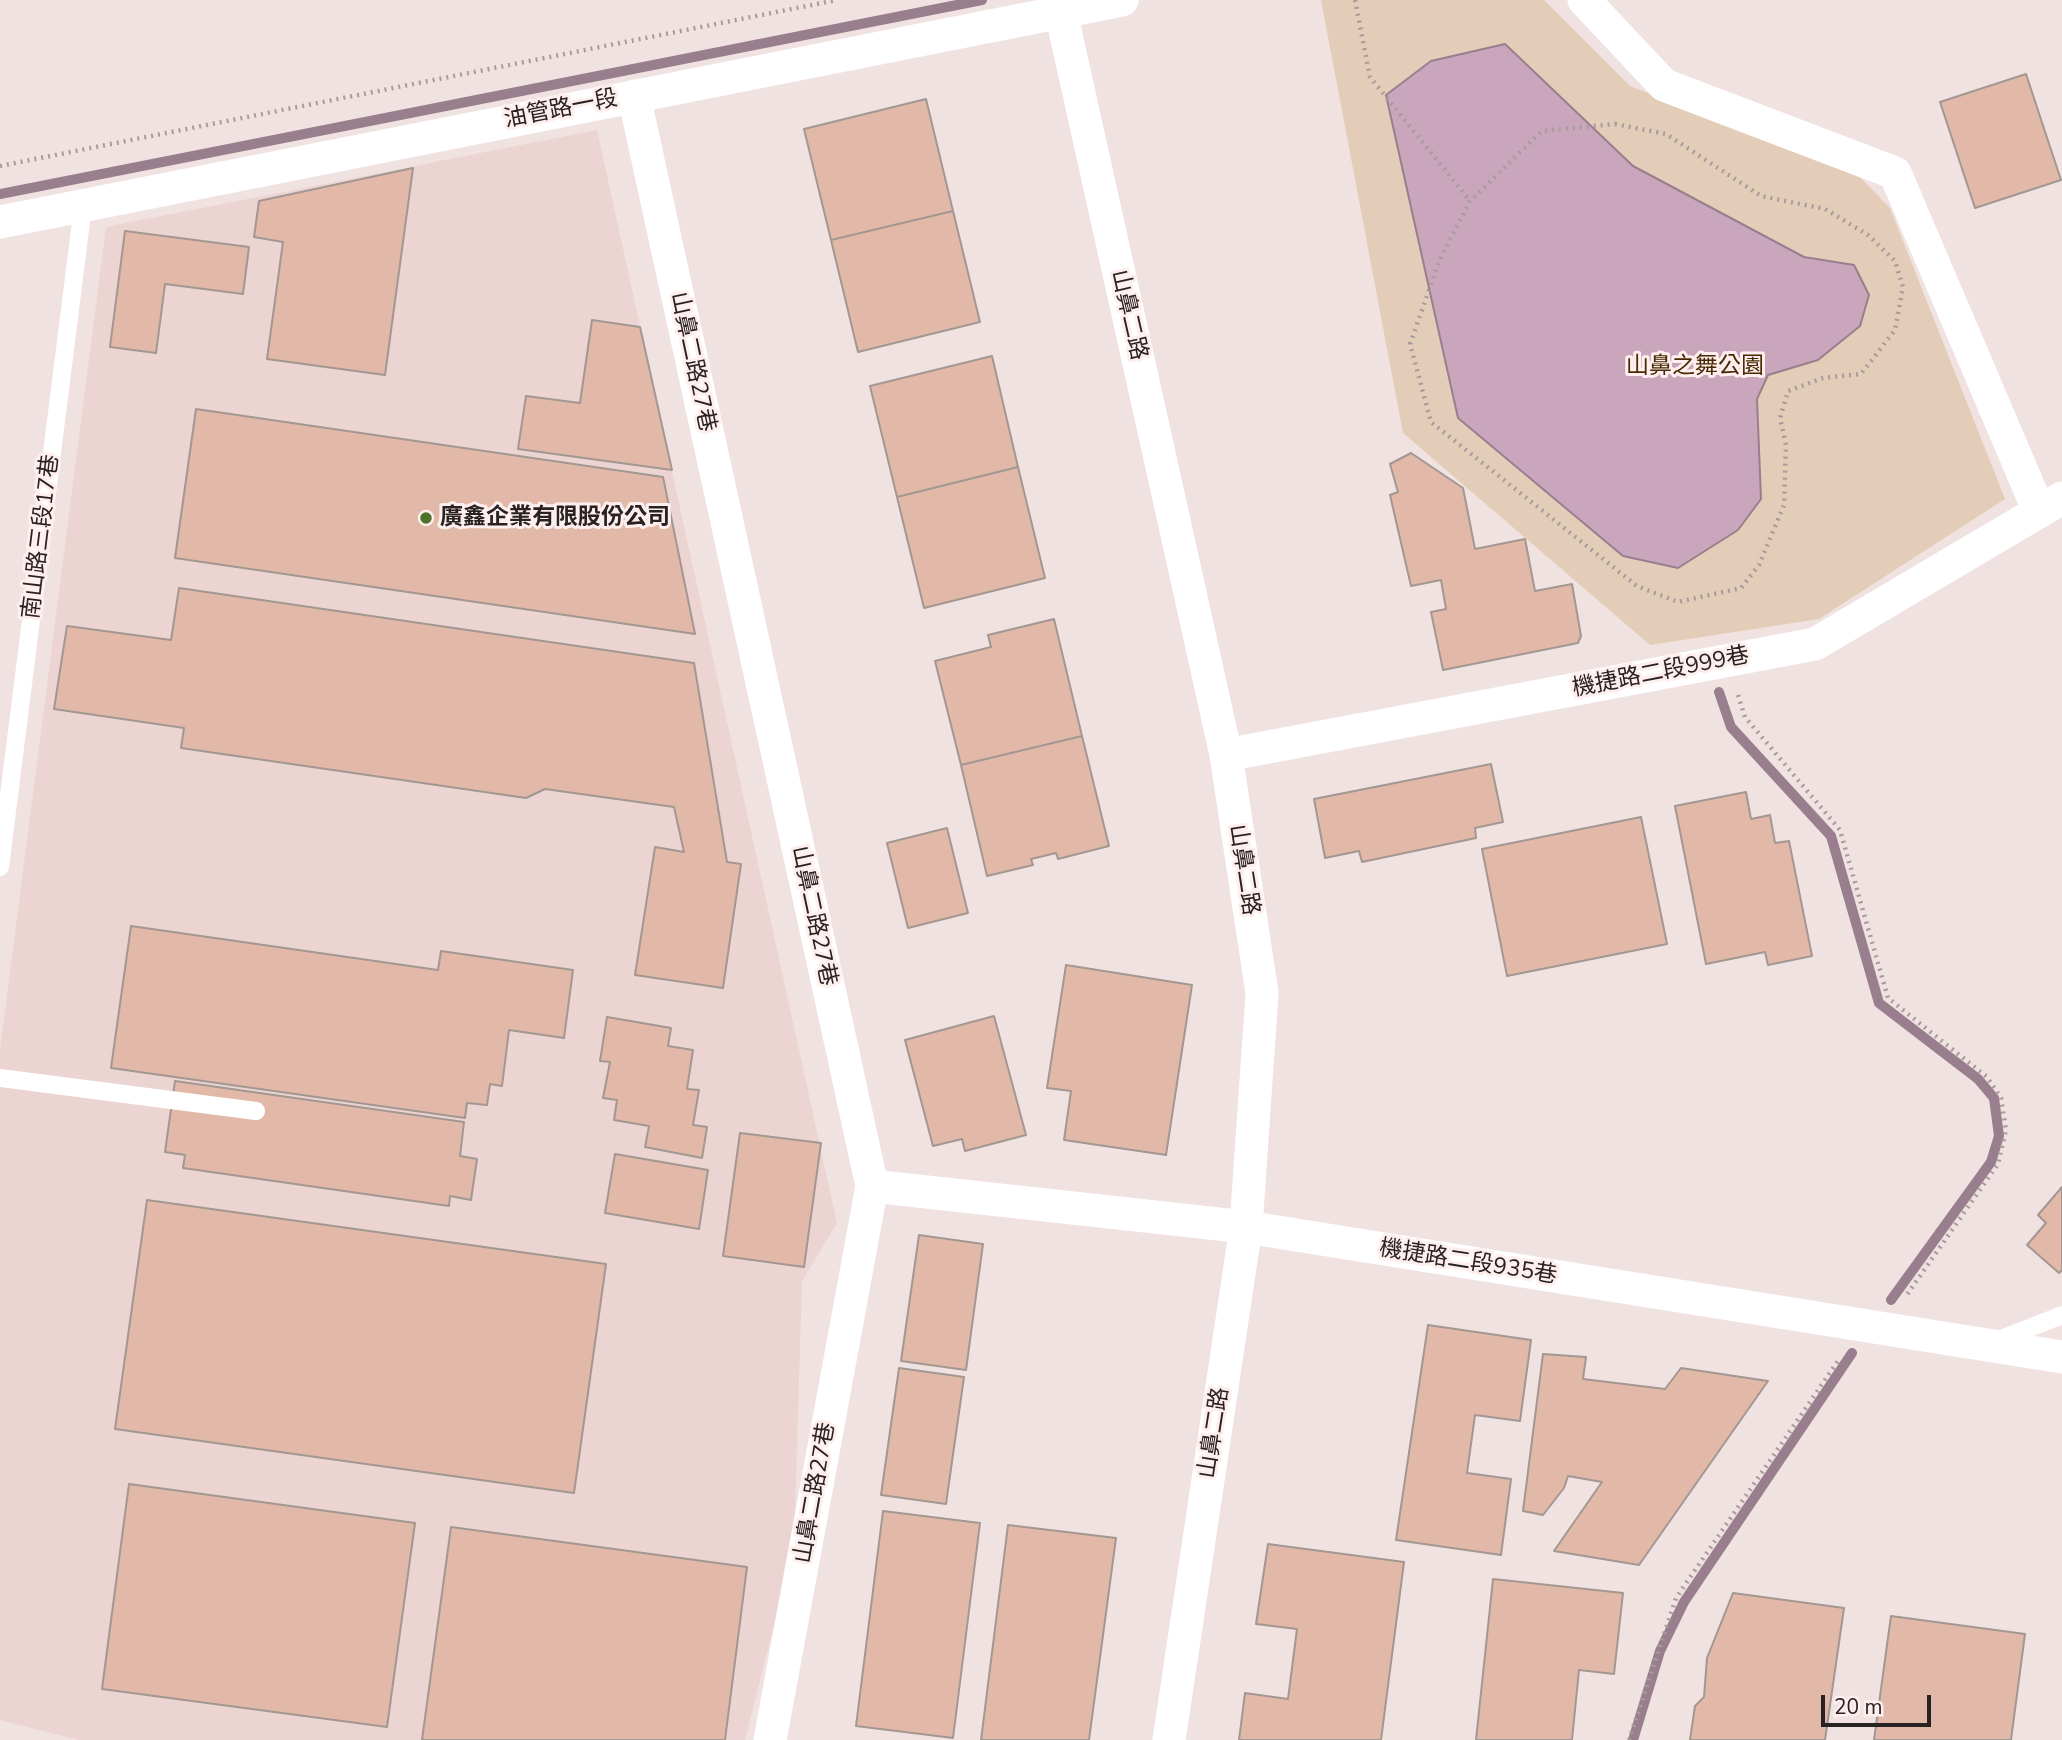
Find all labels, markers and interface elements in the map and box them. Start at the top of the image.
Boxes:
street label: 油管路一段 [502,85,620,135]
street label: 山鼻二路 [1104,267,1152,363]
street label: 山鼻二路27巷 [664,289,720,435]
park label: 山鼻之舞公園 [1626,353,1764,381]
street label: 南山路三段17巷 [18,453,66,621]
place label: 廣鑫企業有限股份公司 [440,504,670,532]
marker: 廣鑫企業有限股份公司 [418,510,434,526]
street label: 機捷路二段999巷 [1570,642,1752,704]
street label: 山鼻二路 [1222,822,1264,918]
street label: 山鼻二路27巷 [785,843,841,989]
street label: 機捷路二段935巷 [1377,1235,1559,1291]
street label: 山鼻二路 [1194,1385,1236,1481]
street label: 山鼻二路27巷 [790,1420,842,1566]
scale bar [1824,1680,1934,1724]
text: 20 m [1834,1693,1883,1721]

